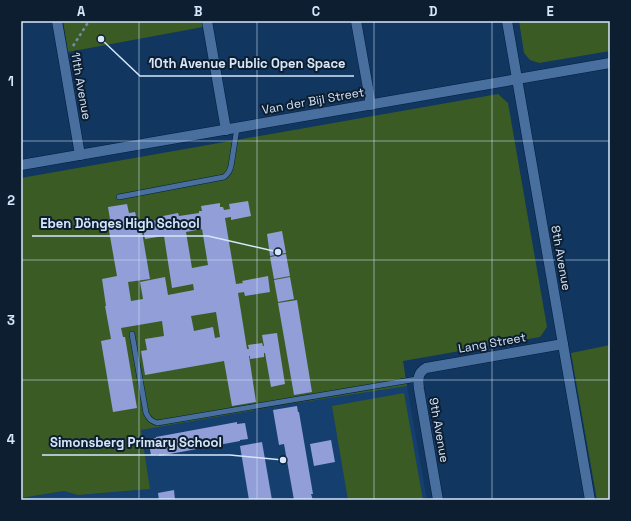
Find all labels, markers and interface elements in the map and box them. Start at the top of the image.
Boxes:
text: A [77,3,86,20]
text: B [194,3,203,20]
text: C [312,3,320,20]
text: D [429,3,438,20]
text: E [546,3,554,20]
street label: 11th Avenue [67,51,95,121]
callout: 10th Avenue Public Open Space [140,51,354,76]
text: 10th Avenue Public Open Space [148,55,346,72]
text: 1 [8,73,14,90]
street label: Van der Bijl Street [261,84,365,118]
text: 2 [7,192,15,209]
callout: Eben Dönges High School [32,211,208,236]
text: Eben Dönges High School [40,215,200,232]
street label: 8th Avenue [547,224,575,292]
text: 3 [7,312,15,329]
street label: Lang Street [457,329,527,357]
street label: 9th Avenue [425,396,453,464]
callout: Simonsberg Primary School [42,430,230,455]
text: 4 [7,431,15,448]
text: Simonsberg Primary School [50,434,222,451]

